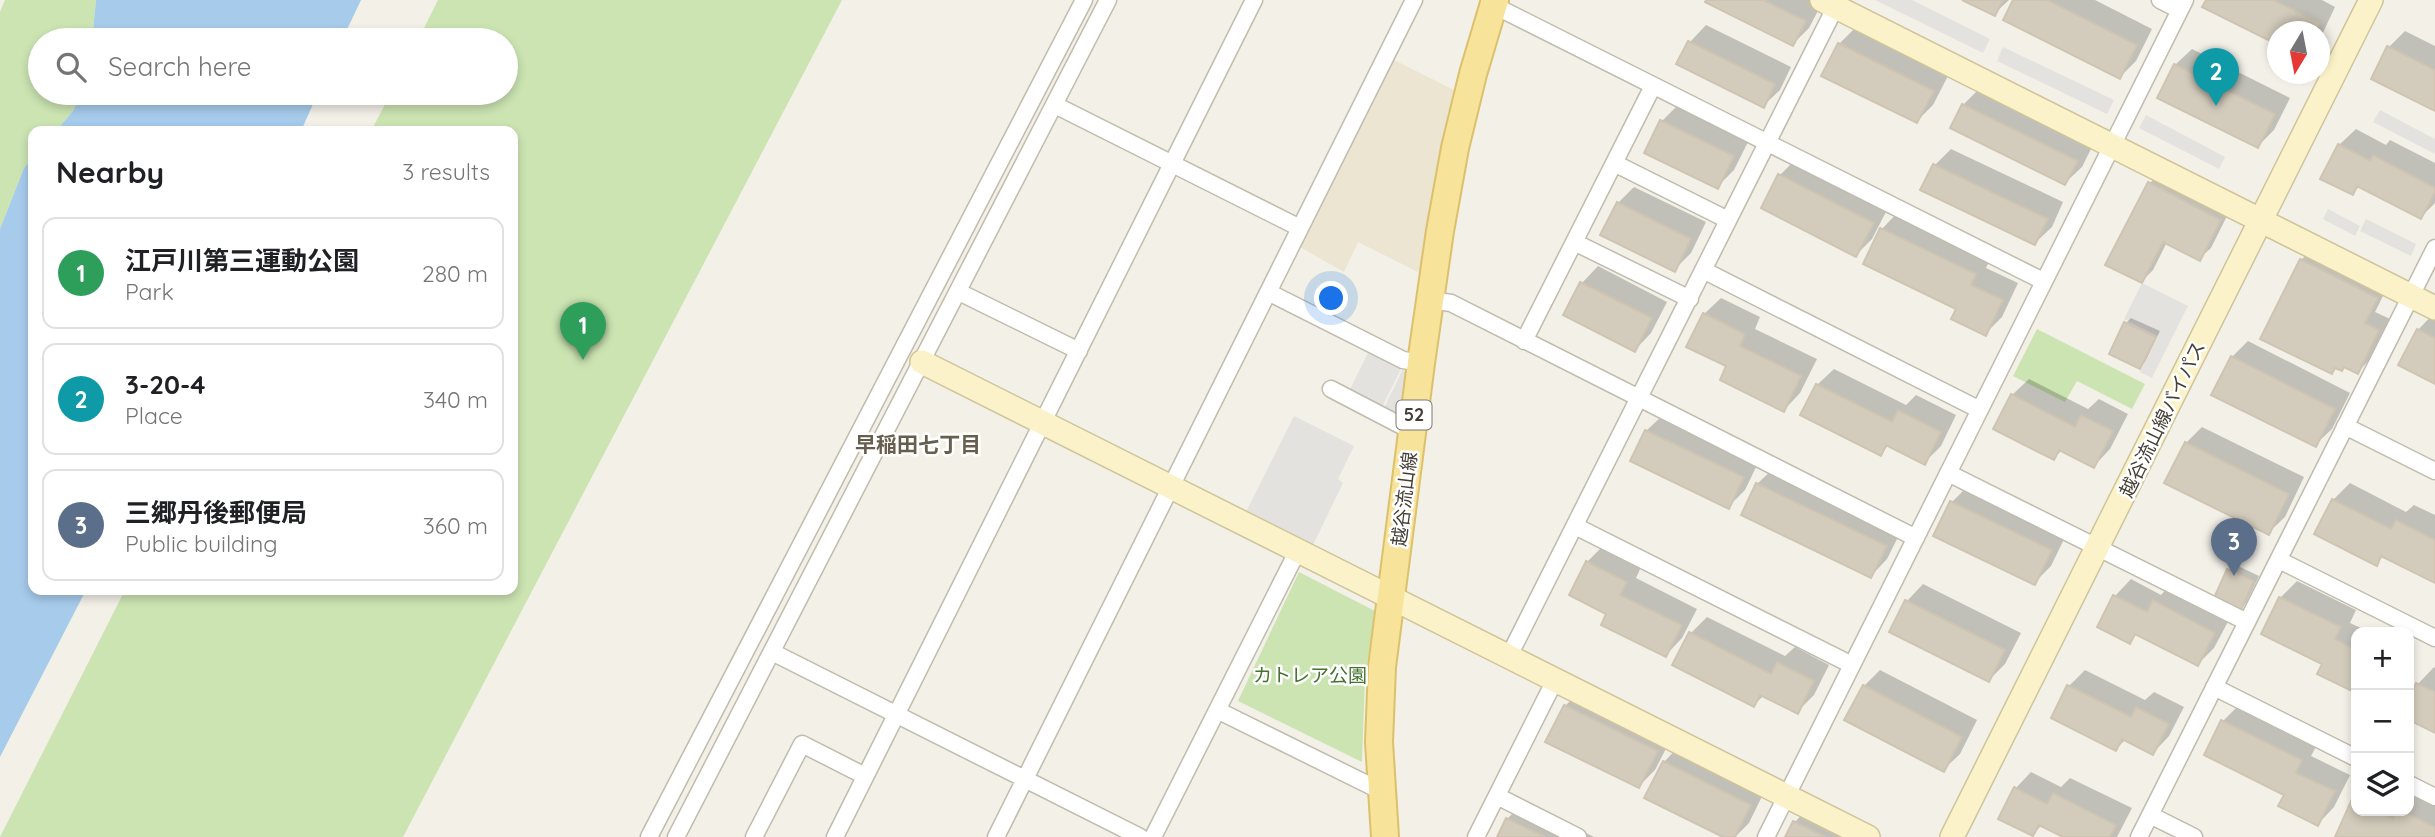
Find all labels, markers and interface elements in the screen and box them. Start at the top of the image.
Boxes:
north arrow [2267,21,2330,84]
search box [28,28,518,105]
icon: search [52,48,90,86]
pin: 2 [2193,48,2239,106]
text: Search here [108,50,252,83]
text: Nearby [56,153,164,191]
text: 3 results [402,157,490,186]
text: 江戸川第三運動公園 [125,244,359,277]
text: 1 [77,259,85,288]
text: 280 m [422,259,488,288]
text: Park [125,277,174,306]
your location [1314,281,1348,315]
pin: 1 [560,302,606,360]
street label: 越谷流山線バイパス [2114,337,2210,501]
text: 3-20-4 [125,368,206,401]
text: 2 [74,385,88,414]
text: 340 m [423,385,488,414]
road number: 52 [1396,400,1432,430]
text: Place [125,401,183,430]
district label: 早稲田七丁目 [855,431,981,457]
street label: 越谷流山線 [1386,450,1422,548]
text: 三郷丹後郵便局 [125,496,307,529]
text: 3 [75,511,87,540]
text: 360 m [423,511,488,540]
pin: 3 [2211,518,2257,576]
text: Public building [125,529,278,558]
map controls [2351,627,2414,816]
button: + [2351,627,2414,690]
park label: カトレア公園 [1253,663,1367,687]
button: − [2351,690,2414,753]
button: layers [2351,753,2414,816]

